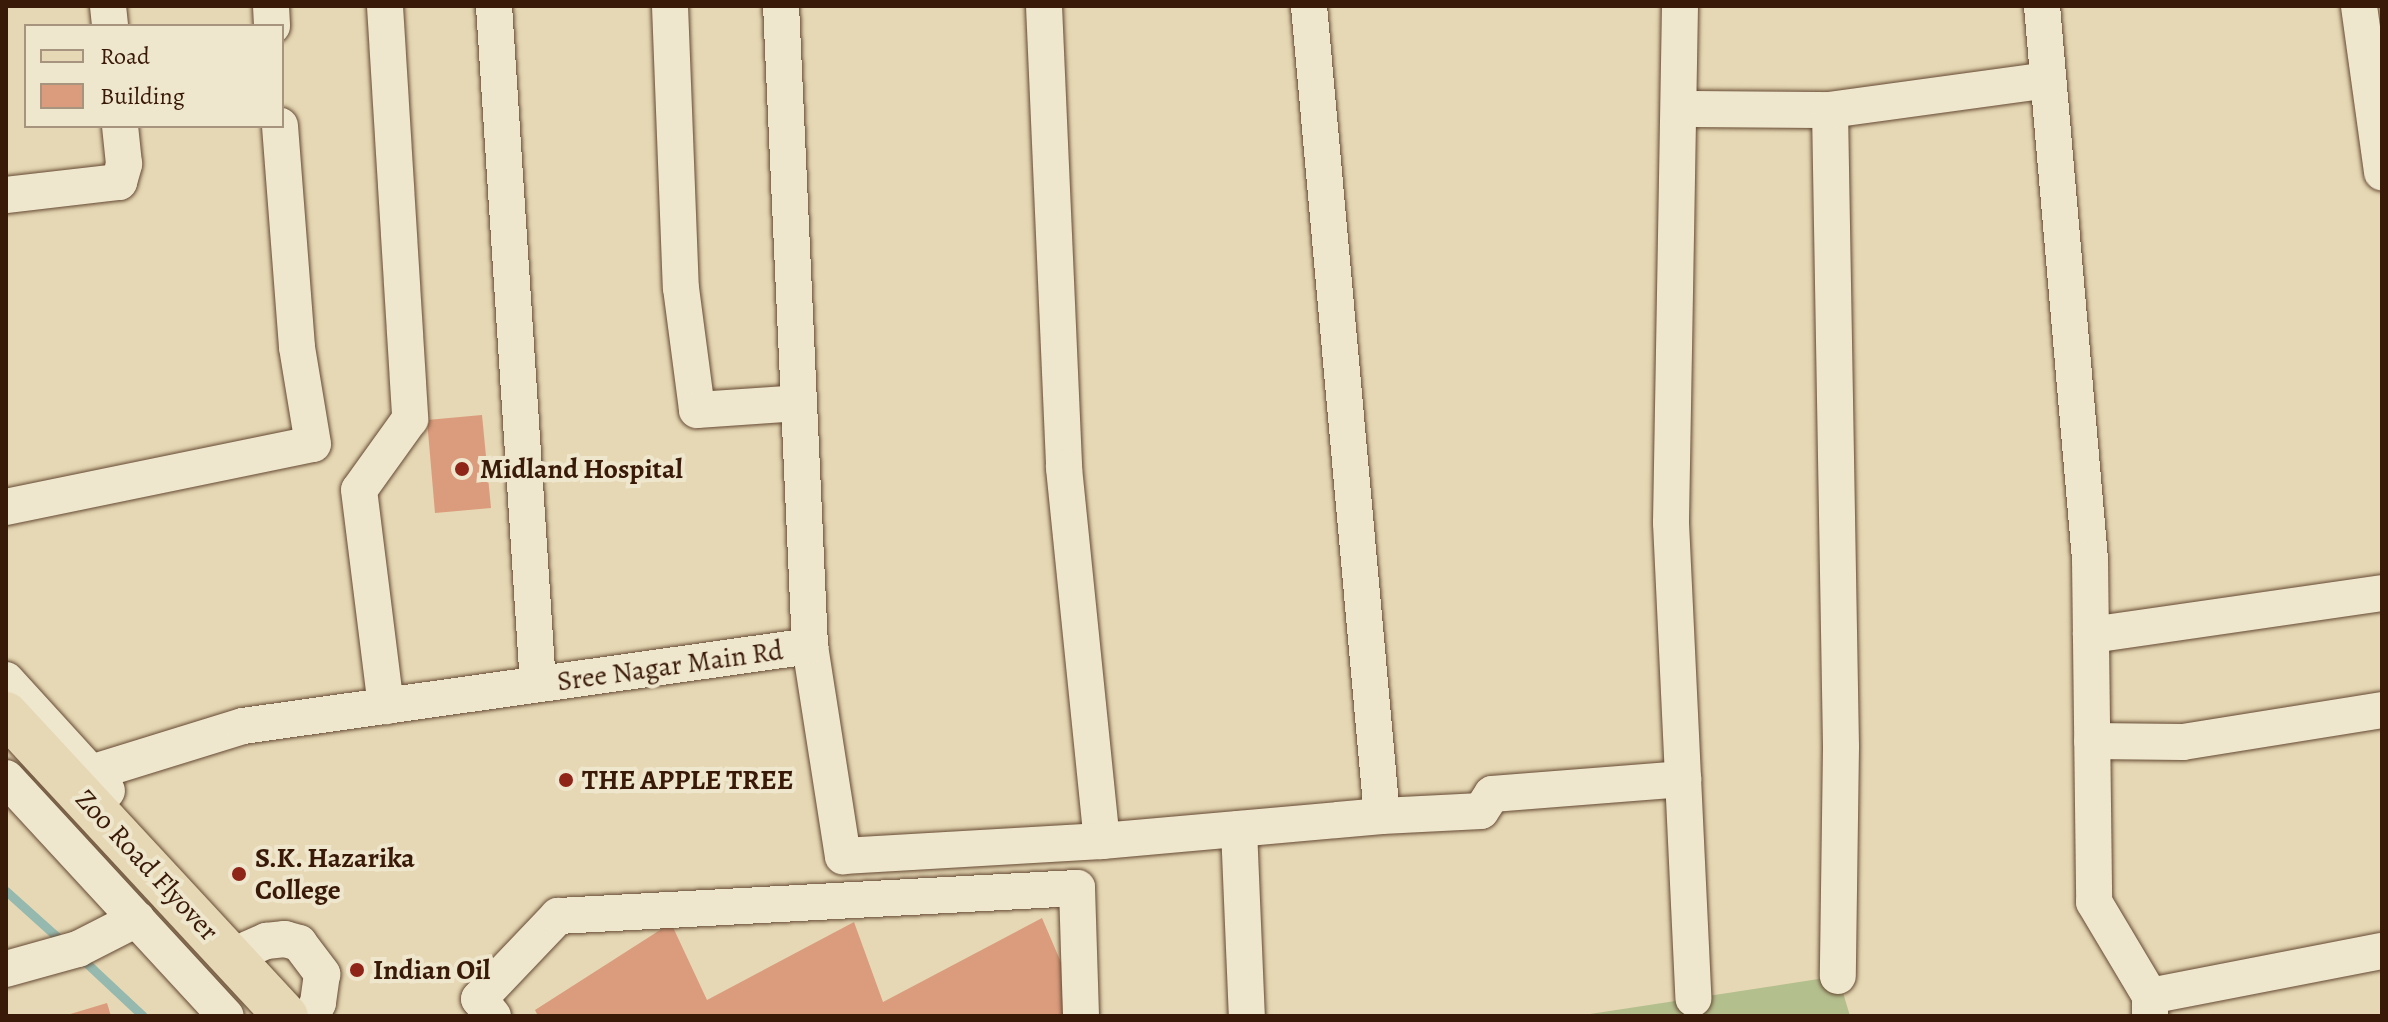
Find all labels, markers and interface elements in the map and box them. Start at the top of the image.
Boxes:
legend [24,24,284,128]
text: Road [100,40,150,72]
text: Building [100,80,185,112]
place label: Midland Hospital [480,452,683,486]
marker: Midland Hospital [451,458,473,480]
street label: Sree Nagar Main Rd [555,634,785,698]
place label: THE APPLE TREE [582,763,793,797]
marker: THE APPLE TREE [557,771,575,789]
street label: Zoo Road Flyover [68,782,226,948]
place label: S.K. Hazarika College [255,841,415,907]
marker: S.K. Hazarika College [230,865,248,883]
place label: Indian Oil [373,953,490,987]
marker: Indian Oil [348,961,366,979]

